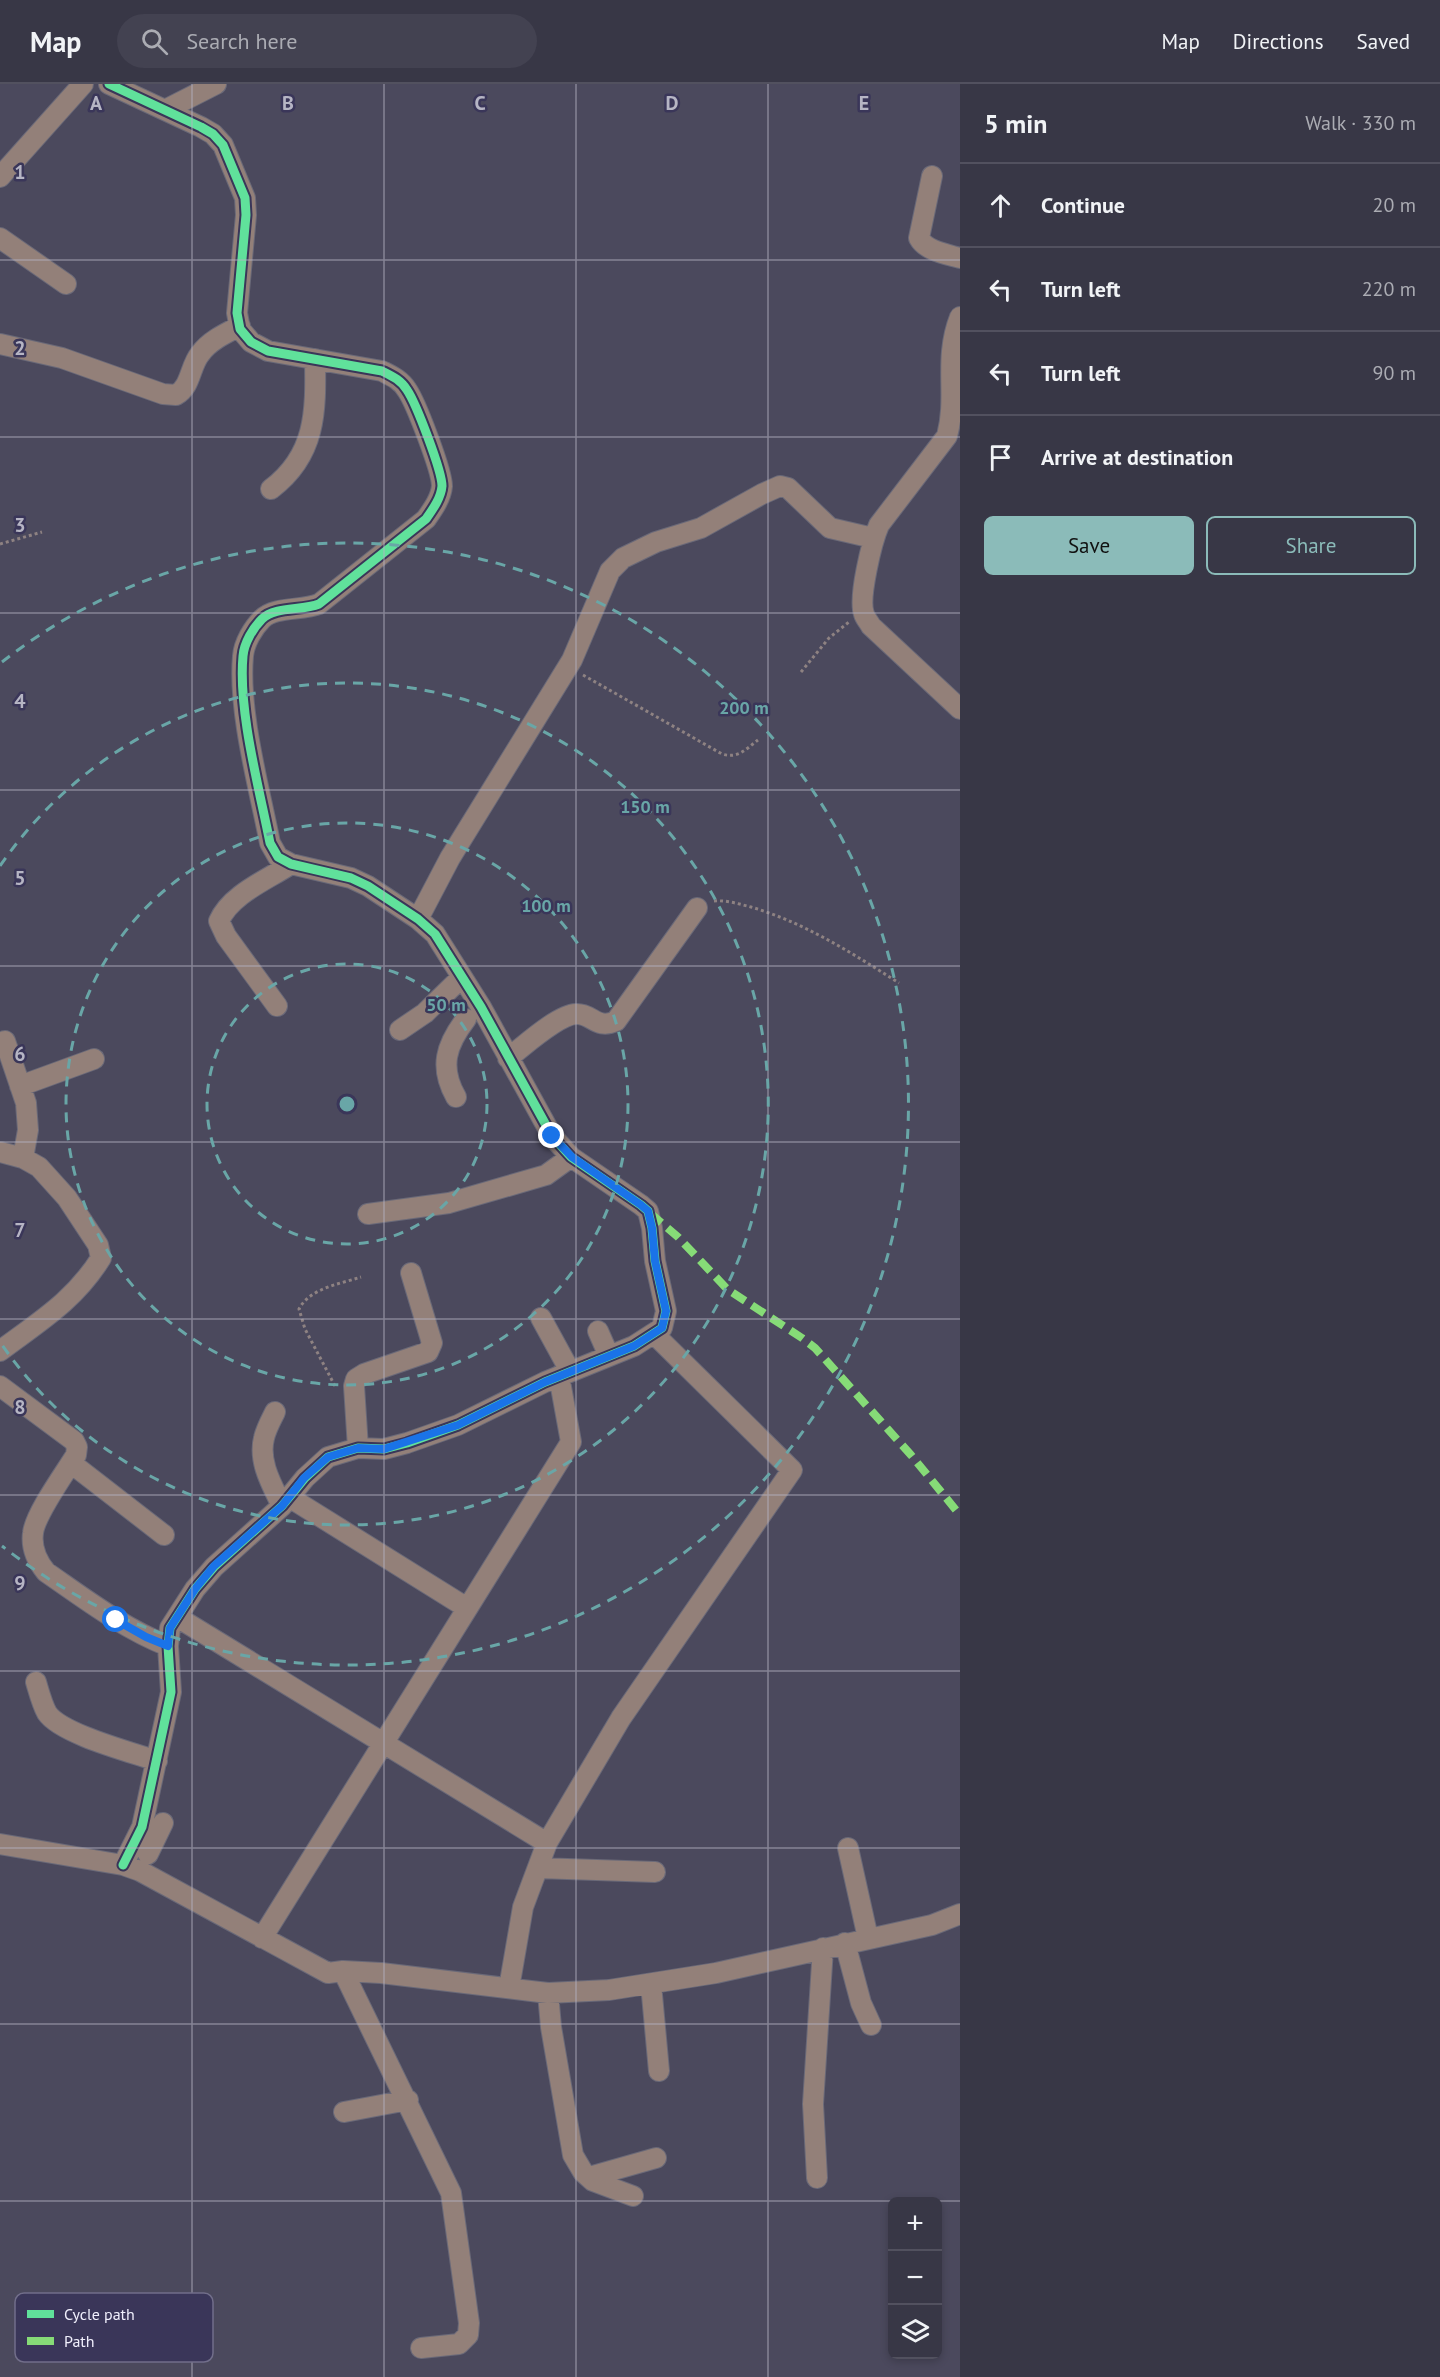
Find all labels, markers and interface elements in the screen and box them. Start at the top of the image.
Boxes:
search box [117,14,537,68]
text: Map [30,23,81,60]
icon: search [138,25,171,58]
text: Search here [186,27,297,55]
text: Map [1161,28,1200,55]
text: Directions [1233,28,1324,55]
text: Saved [1357,28,1410,55]
text: A [90,90,103,116]
text: B [282,90,294,116]
text: C [474,90,486,116]
text: D [666,90,679,116]
text: E [859,90,869,116]
text: 5 min [984,107,1047,140]
text: Walk · 330 m [1305,110,1416,136]
text: 1 [14,159,26,185]
icon: ahead [984,189,1017,222]
text: Continue [1041,191,1125,219]
text: 20 m [1373,192,1416,218]
icon: left [984,273,1017,306]
text: Turn left [1041,275,1121,303]
text: 220 m [1362,276,1416,302]
text: 2 [14,335,26,361]
icon: left [984,357,1017,390]
text: Turn left [1041,359,1121,387]
text: 90 m [1373,360,1416,386]
icon: arrive [984,441,1017,474]
text: Arrive at destination [1041,443,1233,471]
text: 3 [14,512,26,538]
button: Save [984,516,1194,575]
button: Share [1206,516,1416,575]
text: 4 [14,688,26,714]
text: 200 m [719,696,769,719]
text: 150 m [620,795,670,818]
text: 5 [14,865,26,891]
text: 100 m [521,894,571,917]
text: 50 m [426,993,466,1016]
text: 6 [14,1041,26,1067]
centre of rings [337,1094,357,1114]
route end [538,1122,564,1148]
text: 7 [14,1217,26,1243]
text: 8 [14,1394,26,1420]
text: 9 [14,1570,26,1596]
route start [102,1606,128,1632]
map controls [888,2197,942,2359]
button: + [888,2197,942,2251]
button: − [888,2251,942,2305]
legend [15,2293,213,2362]
text: Cycle path [64,2304,135,2324]
button: layers [888,2305,942,2359]
text: Path [64,2331,95,2351]

